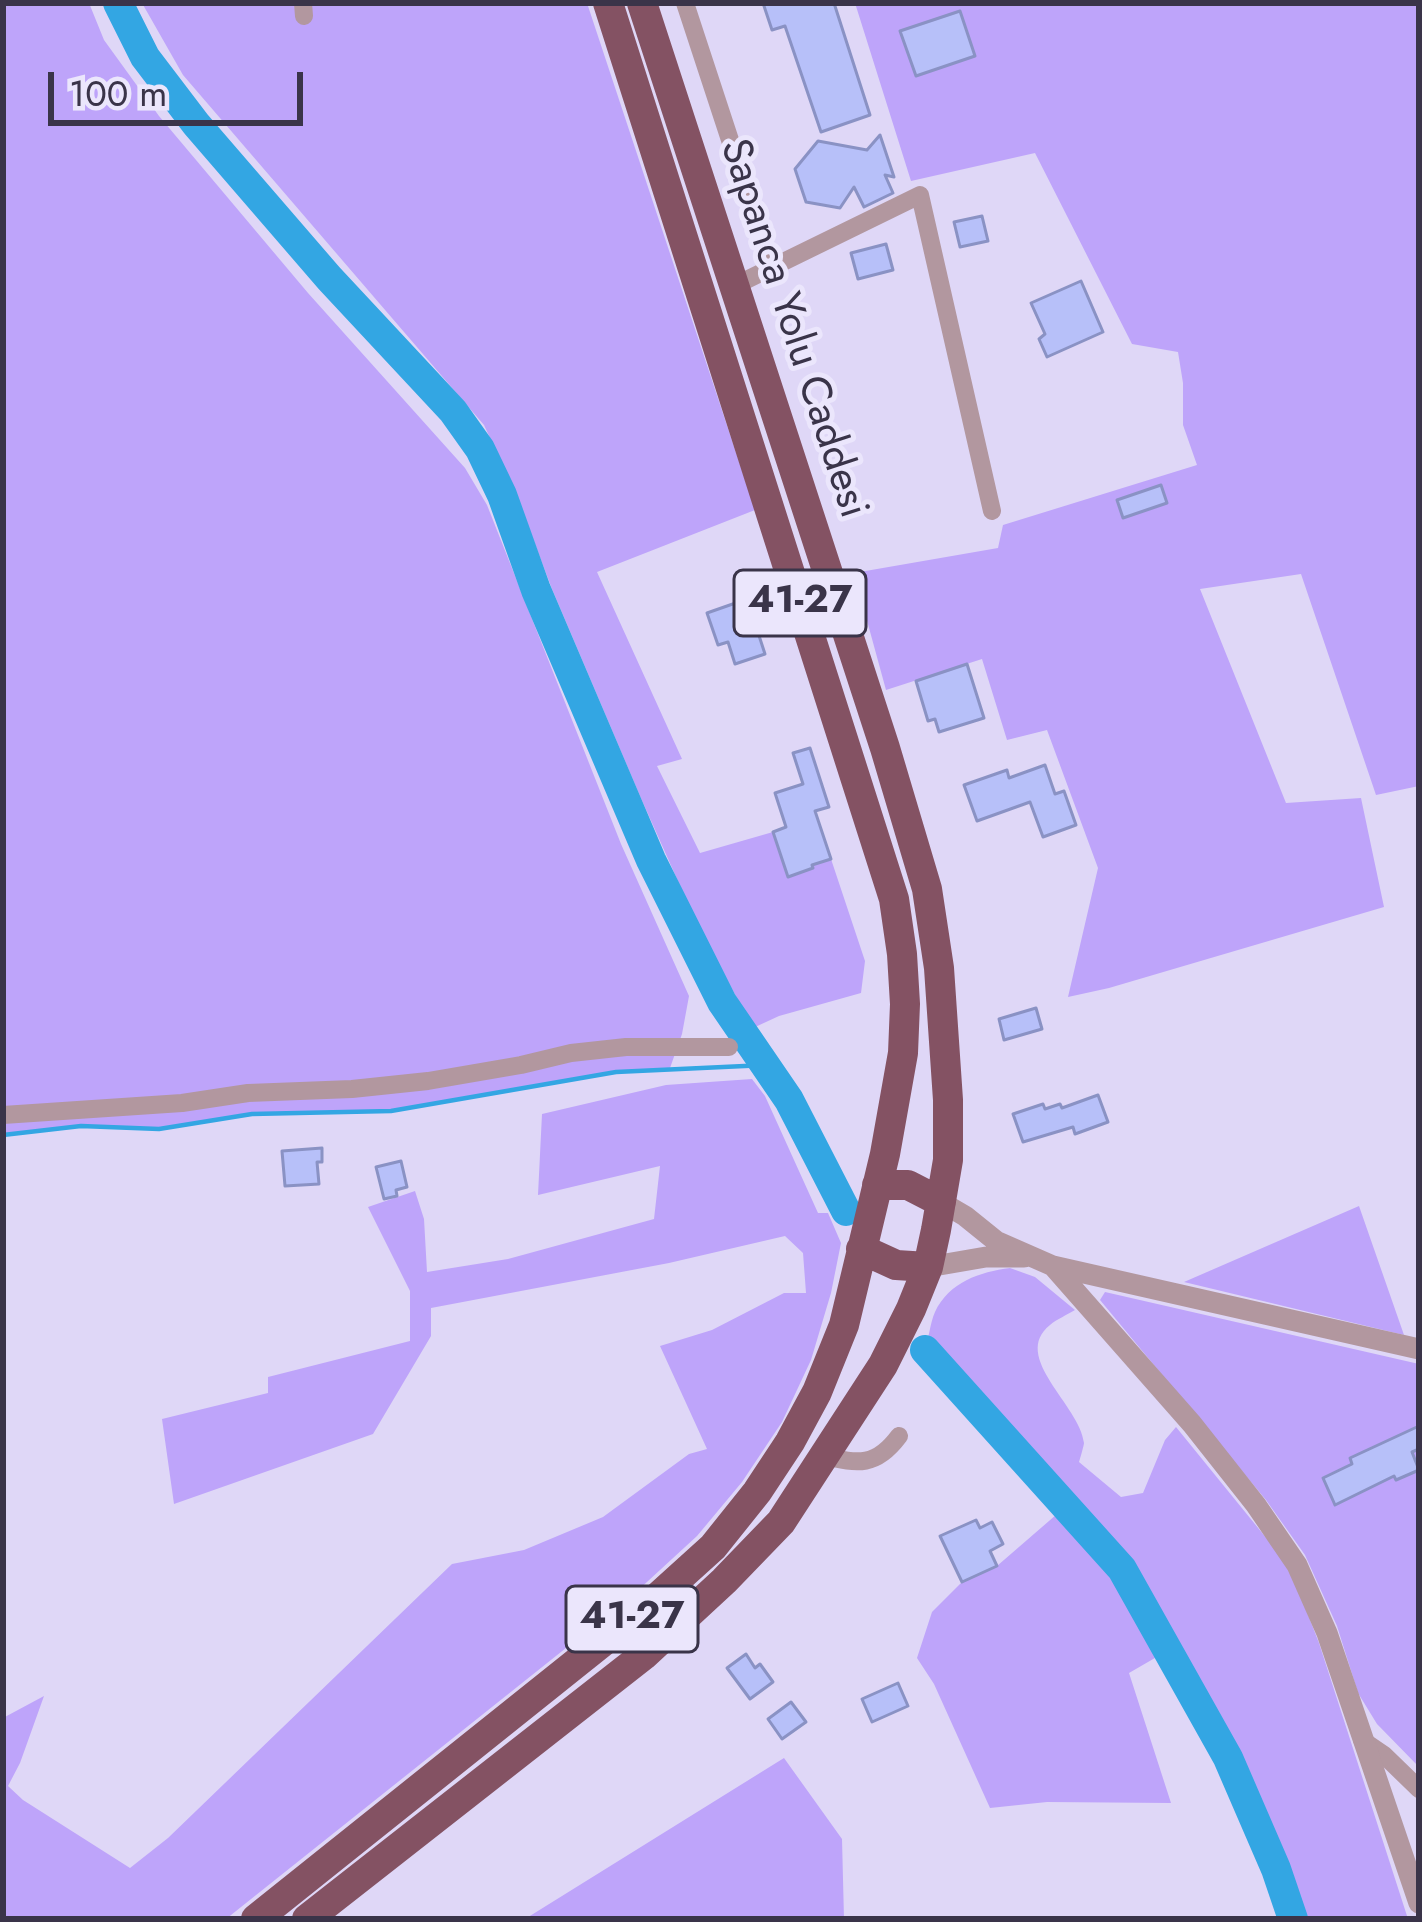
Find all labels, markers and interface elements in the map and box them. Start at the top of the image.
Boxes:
scale bar [54,48,309,122]
text: 100 m [69,67,167,119]
street label: Sapanca Yolu Caddesi [707,133,877,525]
road number: 41-27 [734,570,866,636]
road number: 41-27 [566,1586,698,1652]

